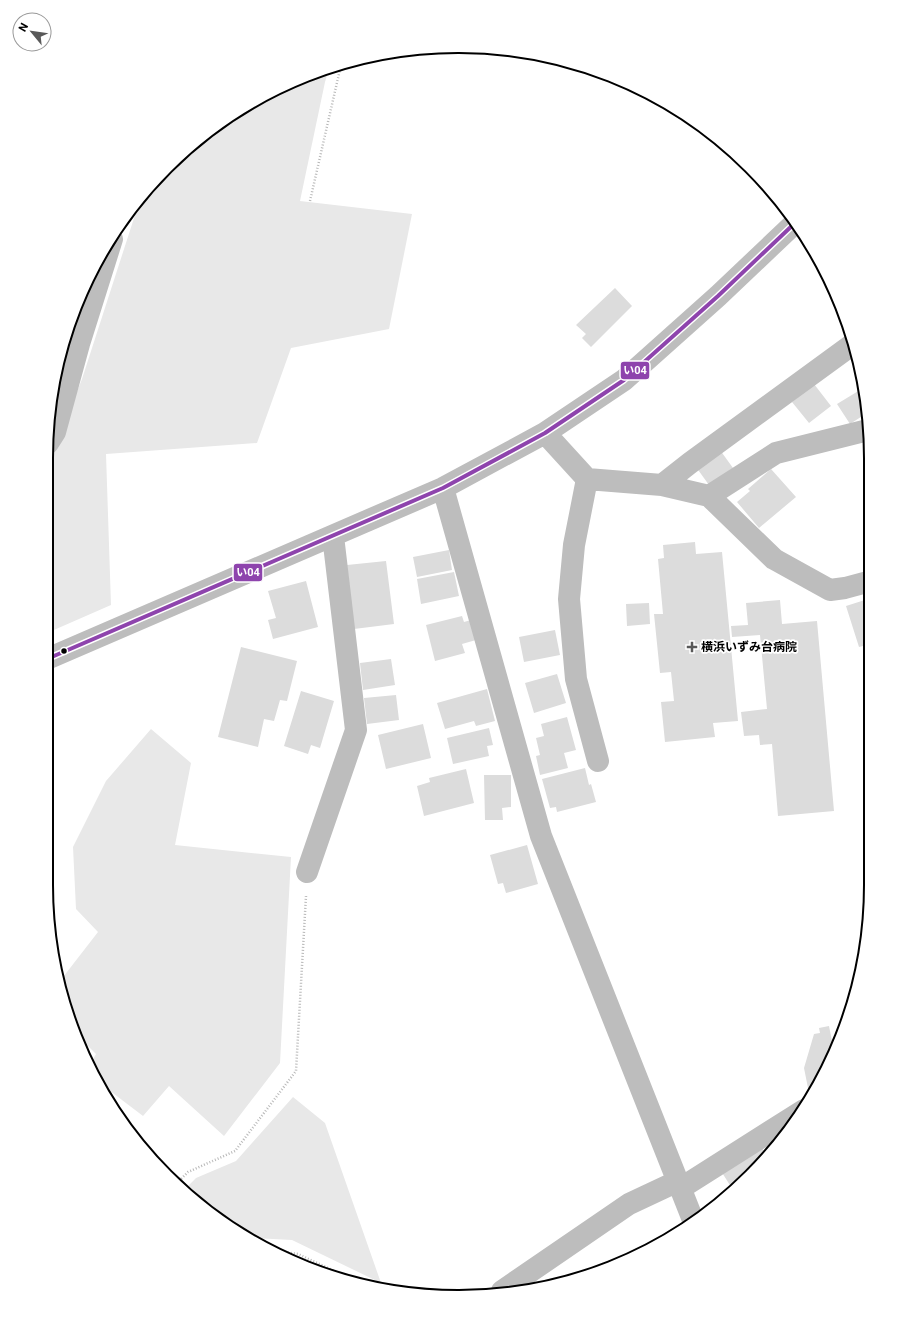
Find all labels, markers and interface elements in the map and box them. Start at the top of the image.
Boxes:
north arrow [12,12,52,52]
text: N [16,21,31,34]
line badge: い04 [620,361,650,380]
text: い04 [623,364,647,377]
line badge: い04 [233,563,263,582]
text: い04 [236,566,260,579]
place label: 横浜いずみ台病院 [701,640,797,654]
marker: 横浜いずみ台病院 [686,641,698,653]
unlabelled marker [59,646,69,656]

